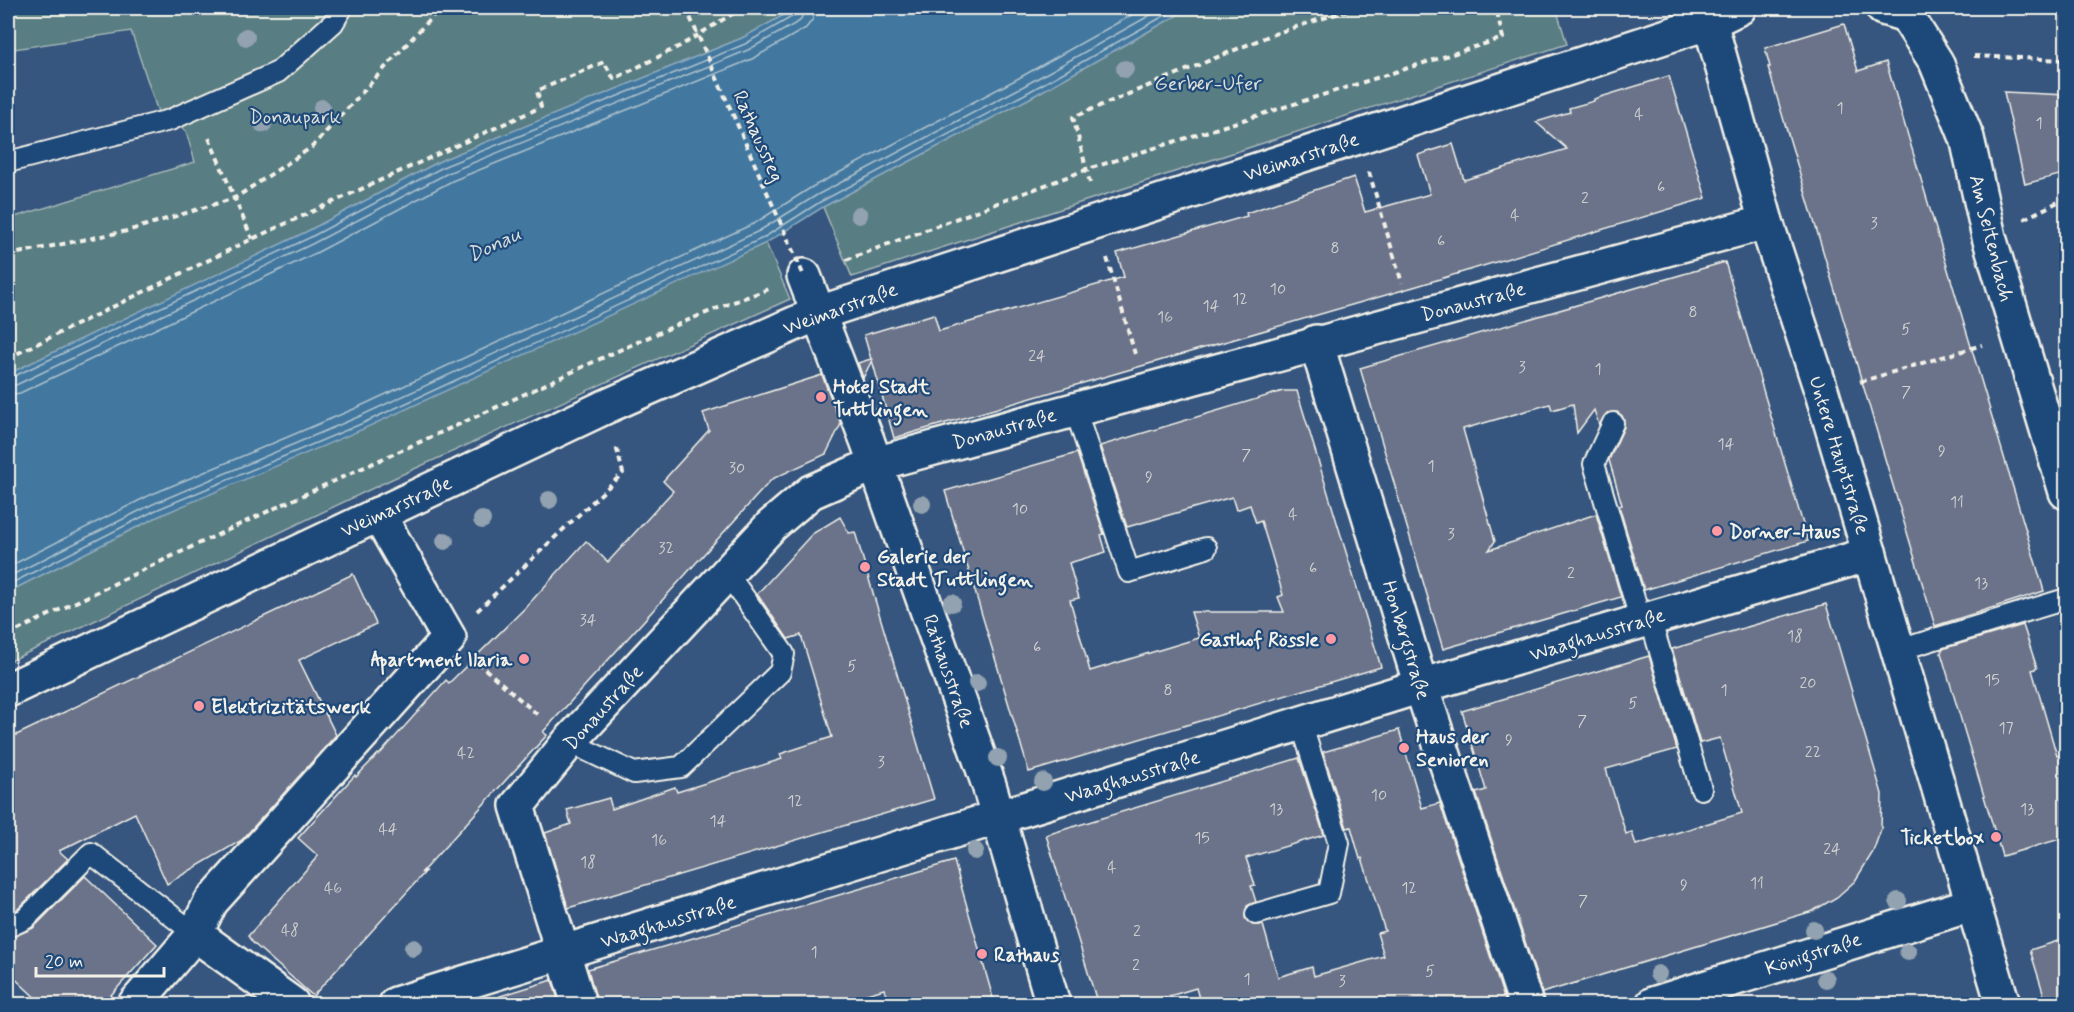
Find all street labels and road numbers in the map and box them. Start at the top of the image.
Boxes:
street label: Rathaussteg [725,87,790,187]
street label: Weimarstraße [1240,126,1363,189]
street label: Am Seltenbach [1962,172,2019,305]
street label: Weimarstraße [780,276,902,343]
street label: Donaustraße [1418,276,1529,329]
street label: Untere Hauptstraße [1802,373,1876,538]
street label: Donaustraße [949,402,1060,457]
street label: Weimarstraße [337,470,457,545]
street label: Honbergstraße [1373,578,1437,704]
street label: Waaghausstraße [1526,602,1669,671]
street label: Rathausstraße [916,611,980,732]
street label: Donaustraße [558,659,650,757]
street label: Waaghausstraße [1061,744,1204,813]
street label: Waaghausstraße [597,889,740,958]
street label: Königstraße [1762,926,1866,985]

